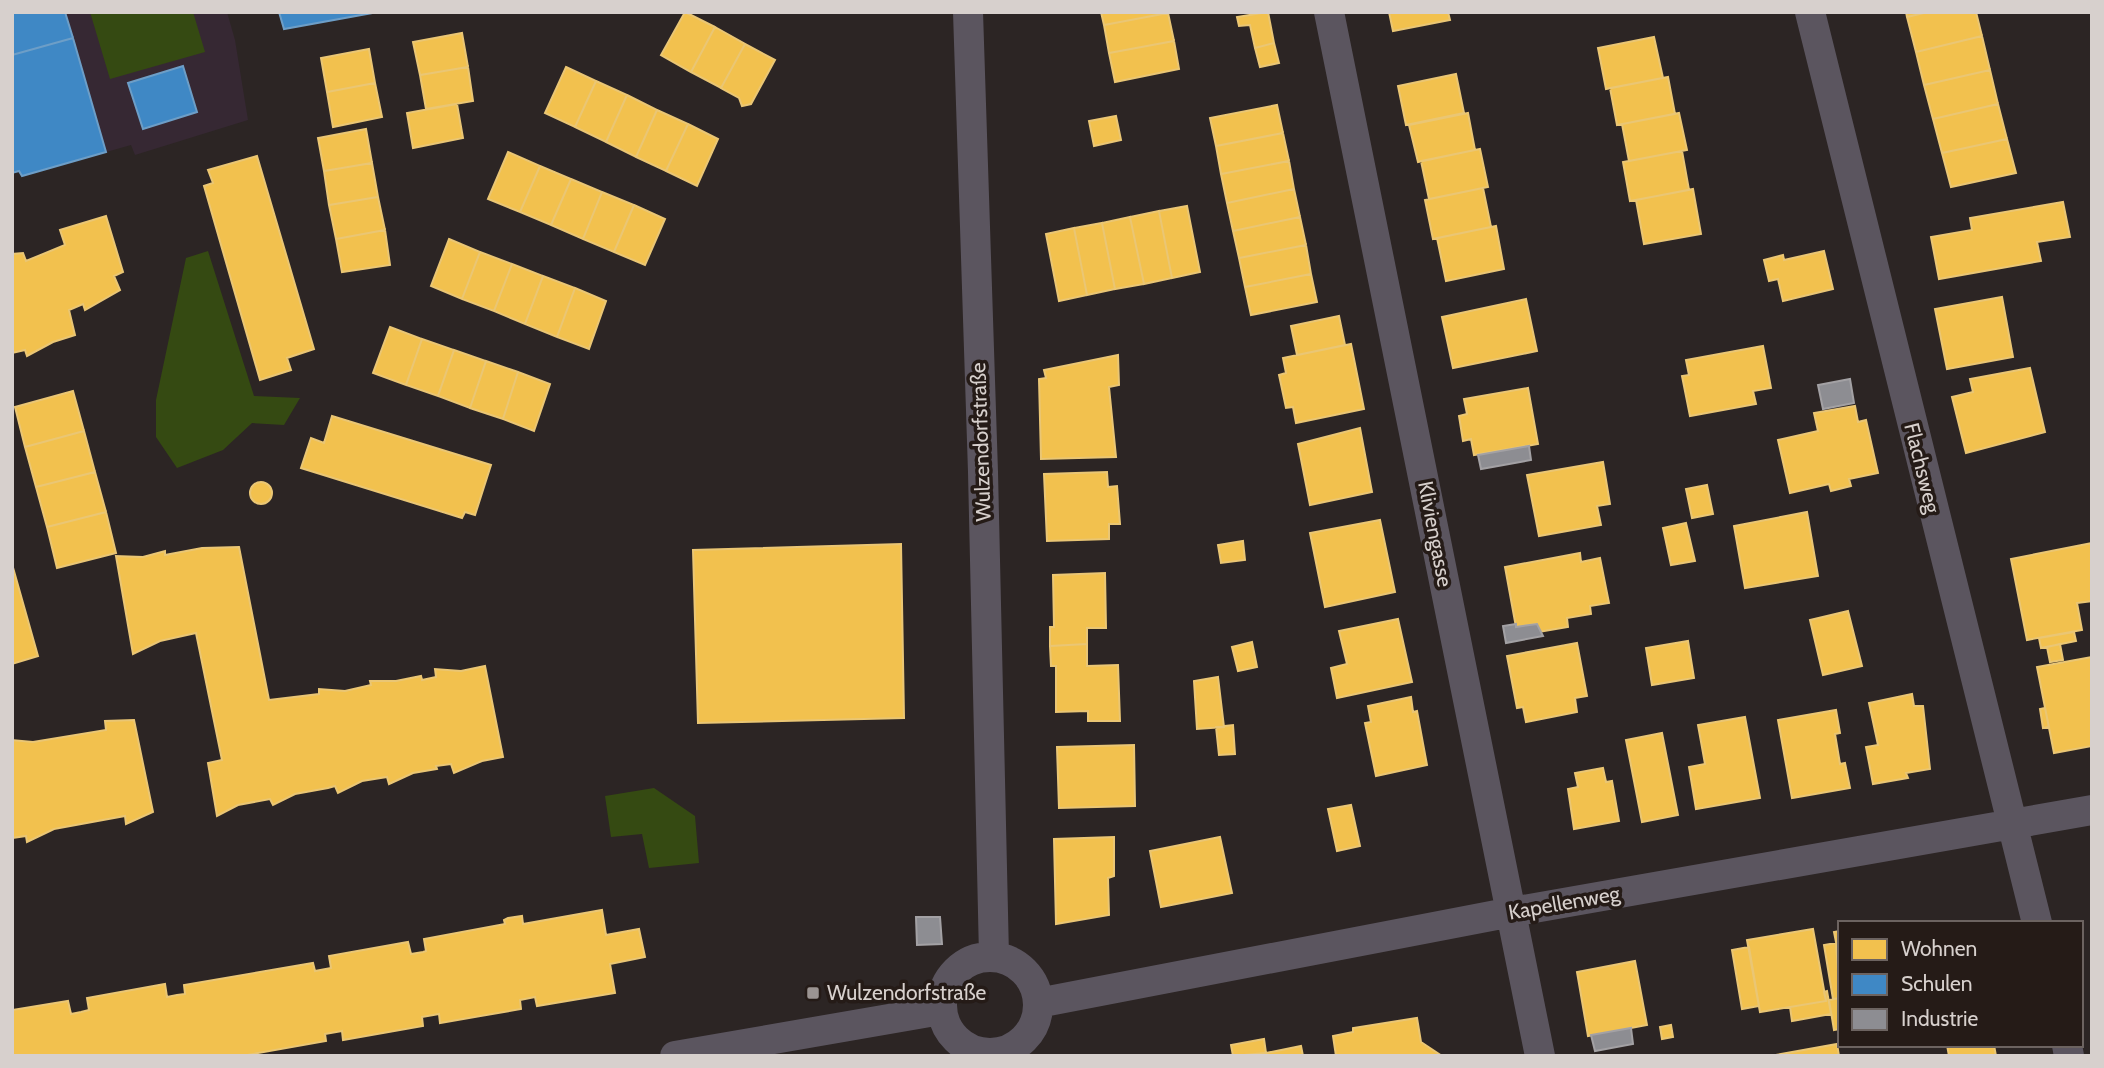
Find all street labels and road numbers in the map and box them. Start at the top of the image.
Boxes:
street label: Wulzendorfstraße [965,362,996,522]
street label: Flachsweg [1899,420,1946,516]
street label: Kliviengasse [1413,479,1458,589]
street label: Kapellenweg [1506,880,1622,925]

